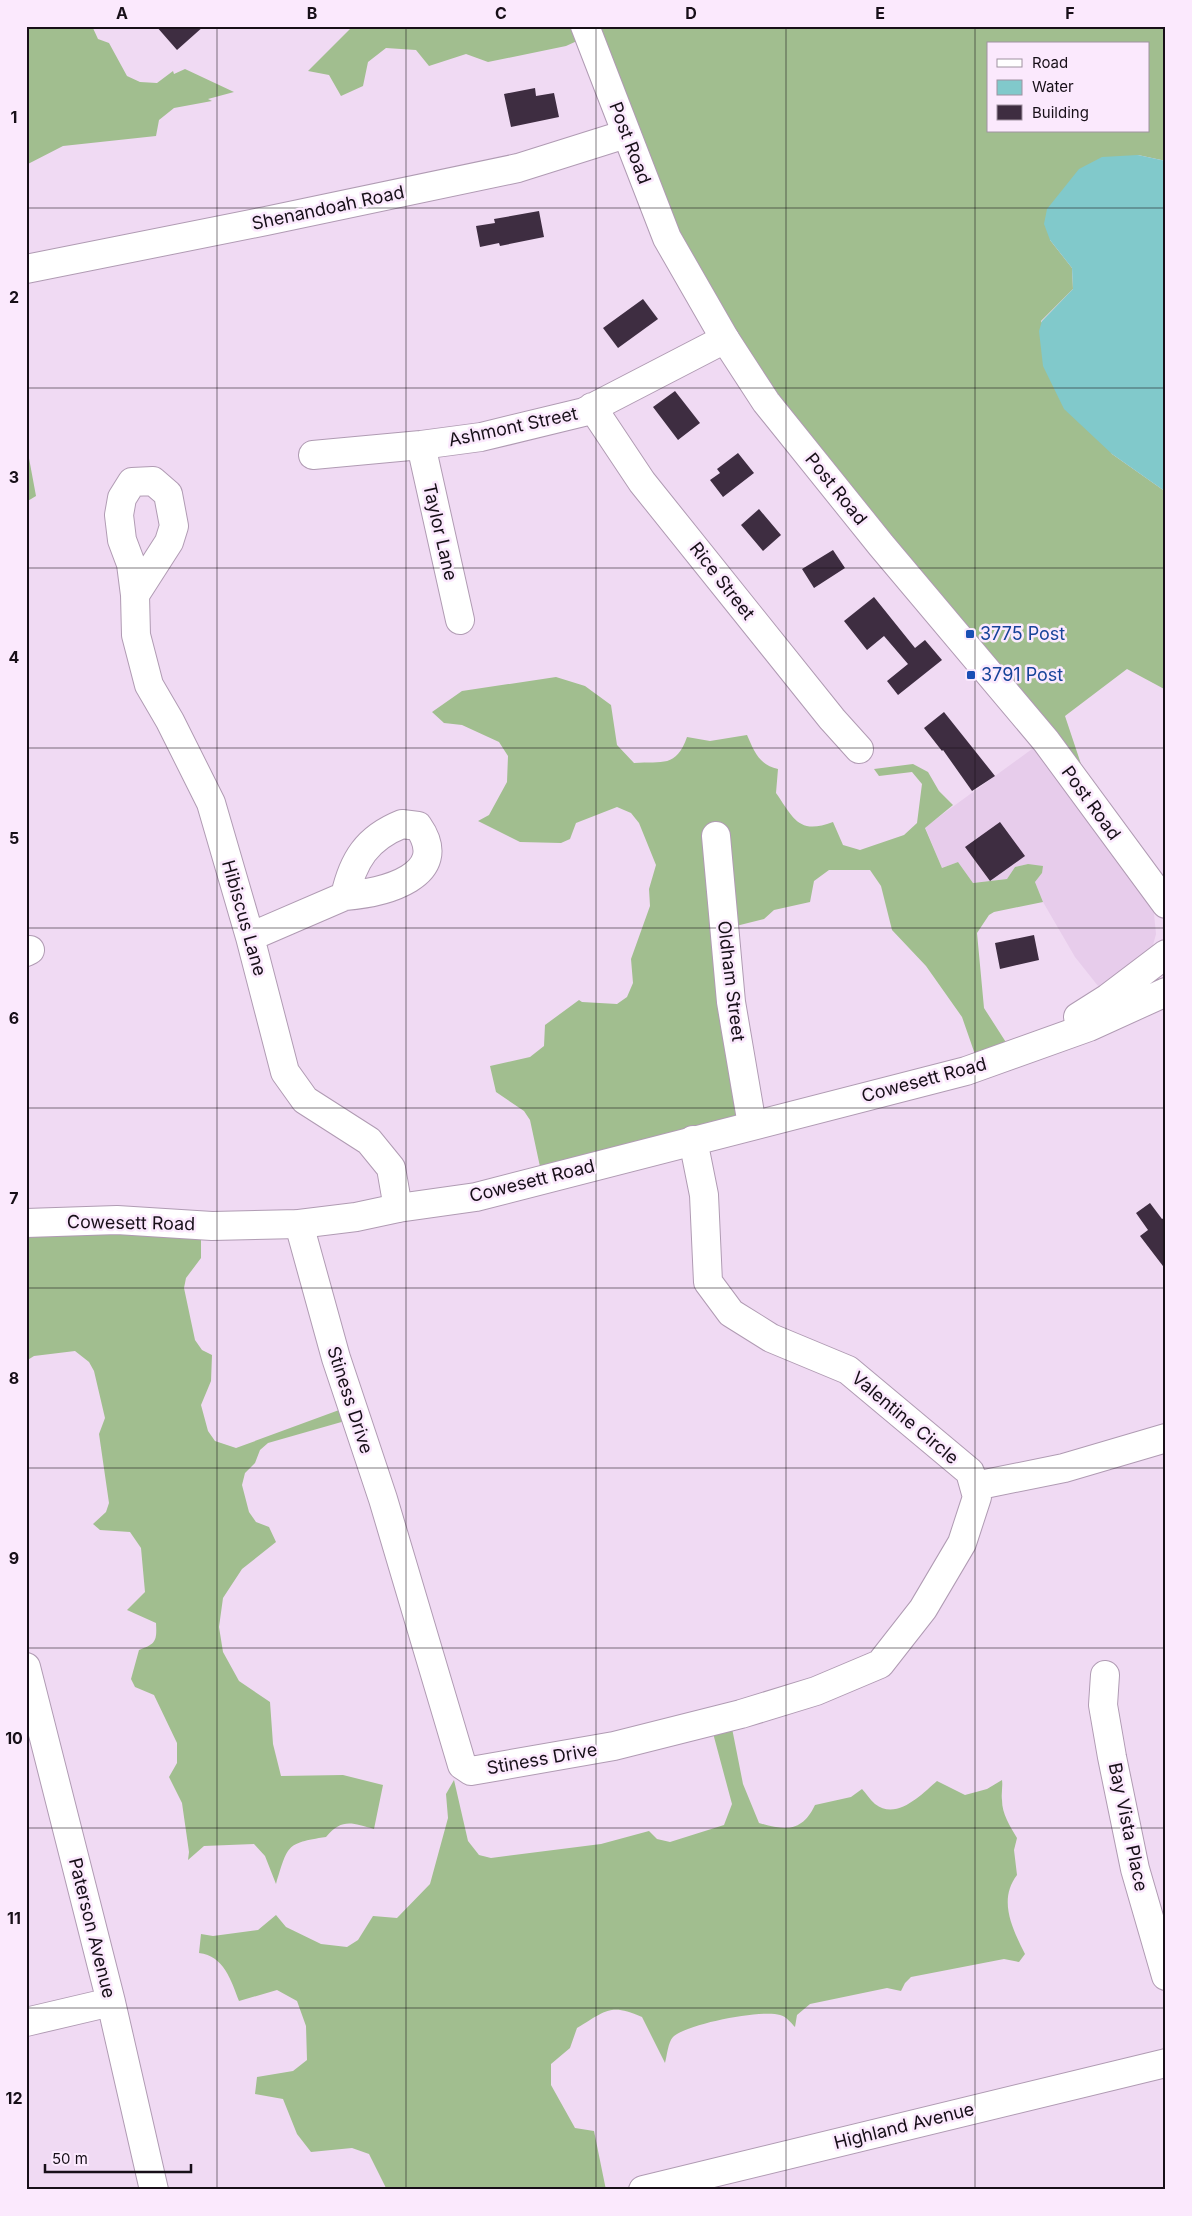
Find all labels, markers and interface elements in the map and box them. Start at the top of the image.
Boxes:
text: A [116,3,128,23]
text: B [307,3,317,23]
text: C [495,3,507,23]
text: D [685,3,697,23]
text: E [875,3,885,23]
text: F [1065,3,1075,23]
legend [987,42,1150,132]
text: Road [1032,53,1068,72]
text: Water [1032,77,1074,96]
street label: Post Road [605,99,656,187]
text: Building [1032,103,1089,122]
text: 1 [11,107,17,127]
street label: Shenandoah Road [250,181,406,234]
text: 2 [9,287,19,307]
street label: Ashmont Street [446,403,579,450]
street label: Post Road [801,449,872,529]
text: 3 [9,467,19,487]
street label: Taylor Lane [419,481,462,582]
street label: Rice Street [686,538,759,624]
place label: 3775 Post [980,623,1065,644]
marker: 3775 Post [964,628,976,640]
text: 4 [9,647,20,667]
place label: 3791 Post [981,664,1063,685]
marker: 3791 Post [965,669,977,681]
street label: Post Road [1058,762,1125,844]
text: 5 [9,828,19,848]
street label: Hibiscus Lane [218,858,271,978]
street label: Oldham Street [714,919,749,1043]
text: 6 [9,1008,19,1028]
street label: Cowesett Road [859,1053,989,1106]
street label: Cowesett Road [467,1155,597,1206]
text: 7 [9,1188,19,1208]
street label: Cowesett Road [67,1211,195,1234]
street label: Stiness Drive [323,1344,378,1456]
street label: Valentine Circle [848,1367,963,1468]
text: 8 [9,1368,19,1388]
text: 9 [9,1548,19,1568]
text: 10 [5,1728,23,1748]
street label: Stiness Drive [485,1738,599,1779]
street label: Bay Vista Place [1105,1761,1152,1893]
street label: Paterson Avenue [65,1856,120,2000]
text: 11 [7,1908,21,1928]
text: 12 [6,2088,22,2108]
street label: Highland Avenue [832,2098,976,2153]
scale bar [45,2141,191,2173]
text: 50 m [52,2149,88,2168]

